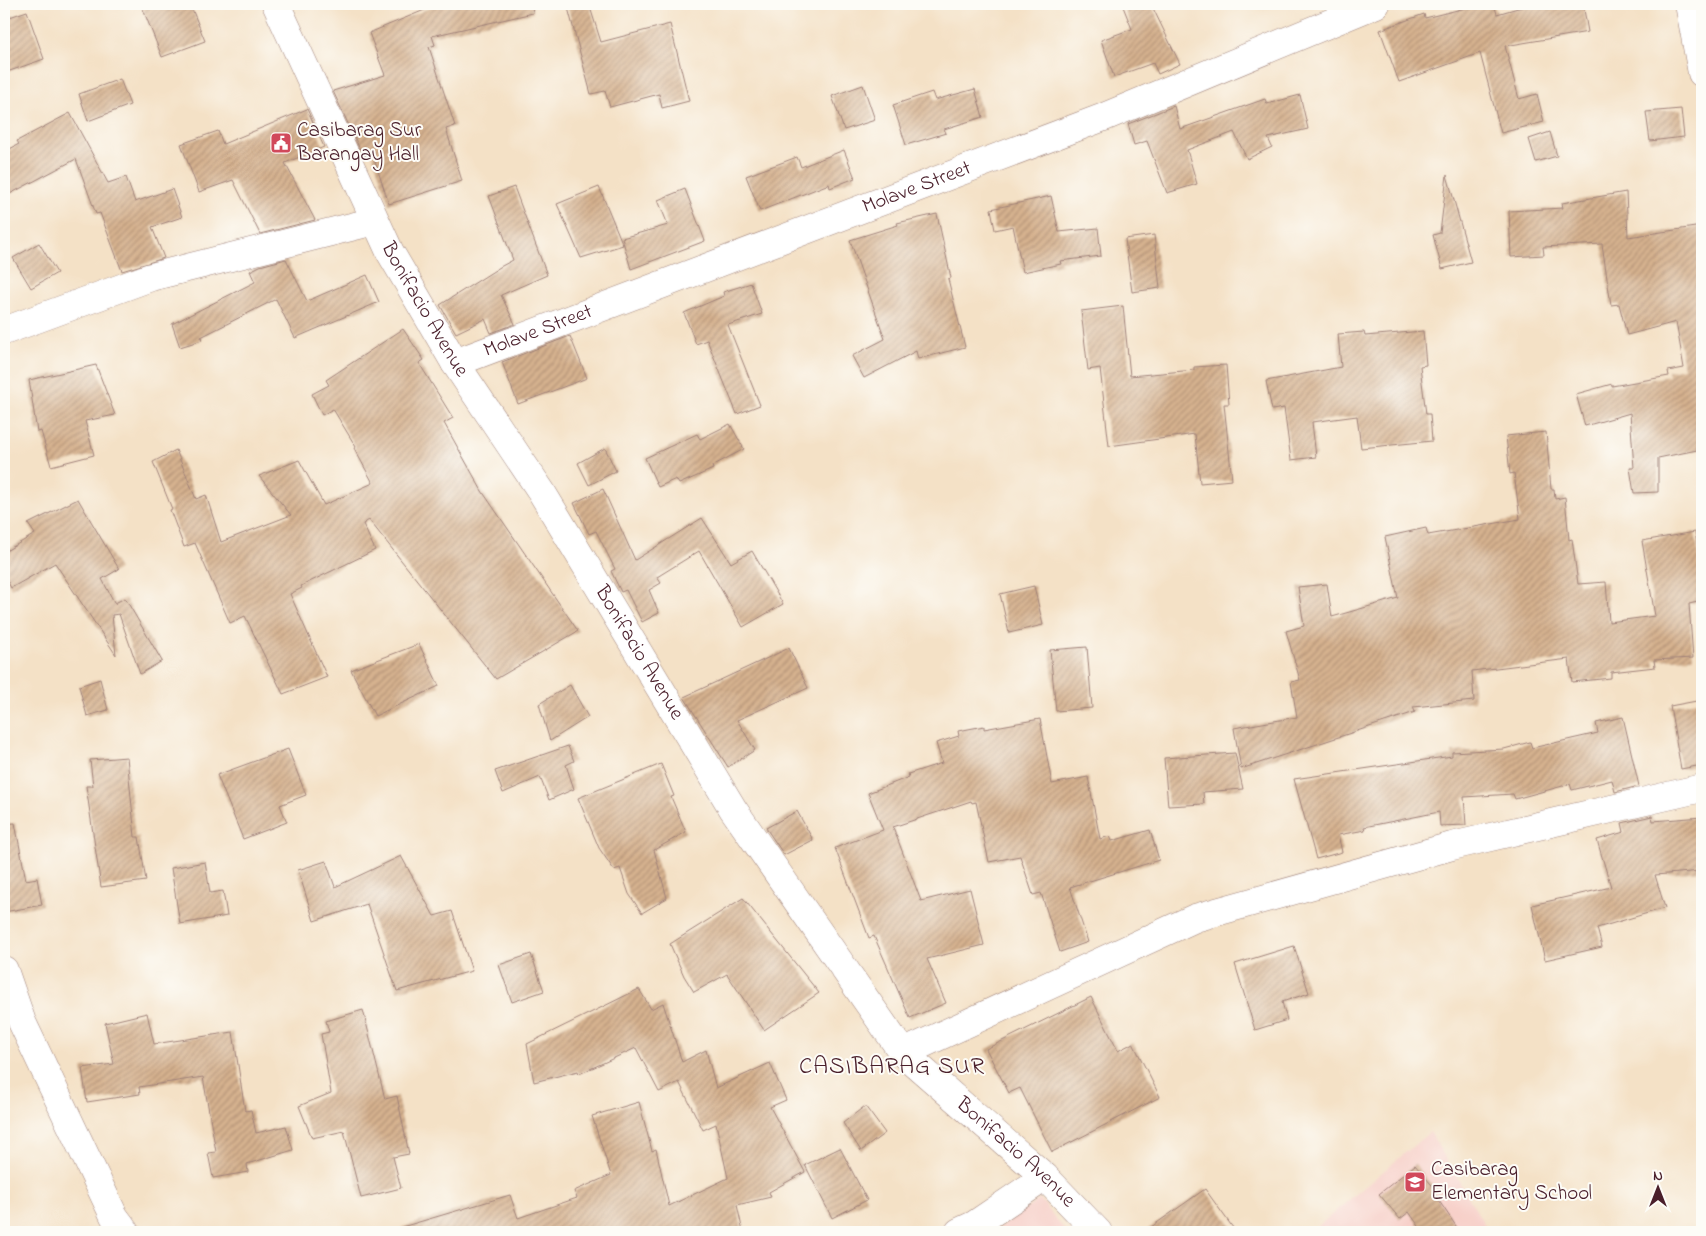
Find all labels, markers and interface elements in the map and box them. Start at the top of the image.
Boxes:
place label: Casibarag Sur Barangay Hall [296,116,422,172]
public building icon: Casibarag Sur Barangay Hall [269,131,293,155]
street label: Molave Street [858,154,976,222]
street label: Bonifacio Avenue [372,237,476,384]
street label: Molave Street [479,297,597,366]
street label: Bonifacio Avenue [586,579,691,726]
district label: CASIBARAG SUR [799,1050,985,1085]
street label: Bonifacio Avenue [948,1090,1083,1215]
place label: Casibarag Elementary School [1431,1155,1592,1211]
north arrow [1634,1164,1684,1214]
text: N [1653,1166,1663,1187]
school or university icon: Casibarag Elementary School [1403,1170,1427,1194]

